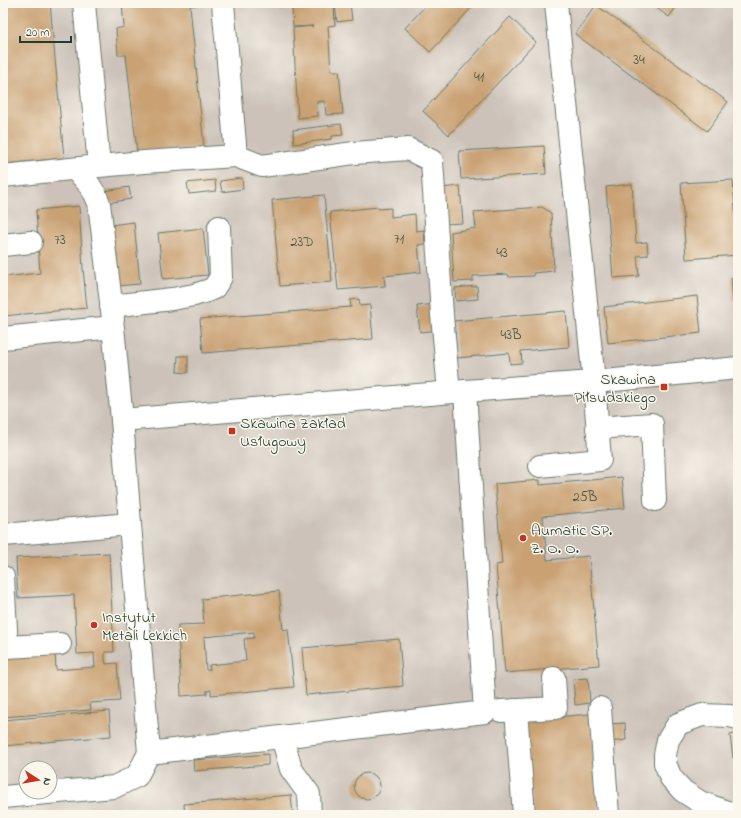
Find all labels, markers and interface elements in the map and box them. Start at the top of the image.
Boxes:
scale bar [20,18,71,44]
text: 20 m [26,24,49,42]
house number: 34 [633,50,645,71]
house number: 41 [474,67,485,88]
house number: 71 [394,229,405,250]
house number: 73 [54,230,66,251]
house number: 23D [290,232,314,253]
house number: 43 [496,243,508,264]
house number: 43B [501,325,521,346]
place label: Skawina Piłsudskiego [574,368,656,410]
marker: Skawina Piłsudskiego [659,382,669,392]
place label: Skawina Zakład Usługowy [240,412,346,454]
marker: Skawina Zakład Usługowy [227,426,237,436]
house number: 25B [573,487,597,508]
place label: Aumatic SP. Z. O. O. [531,519,612,561]
marker: Aumatic SP. Z. O. O. [518,533,528,543]
place label: Instytut Metali Lekkich [102,606,187,648]
marker: Instytut Metali Lekkich [89,620,99,630]
north arrow [18,760,58,800]
text: N [38,777,55,787]

